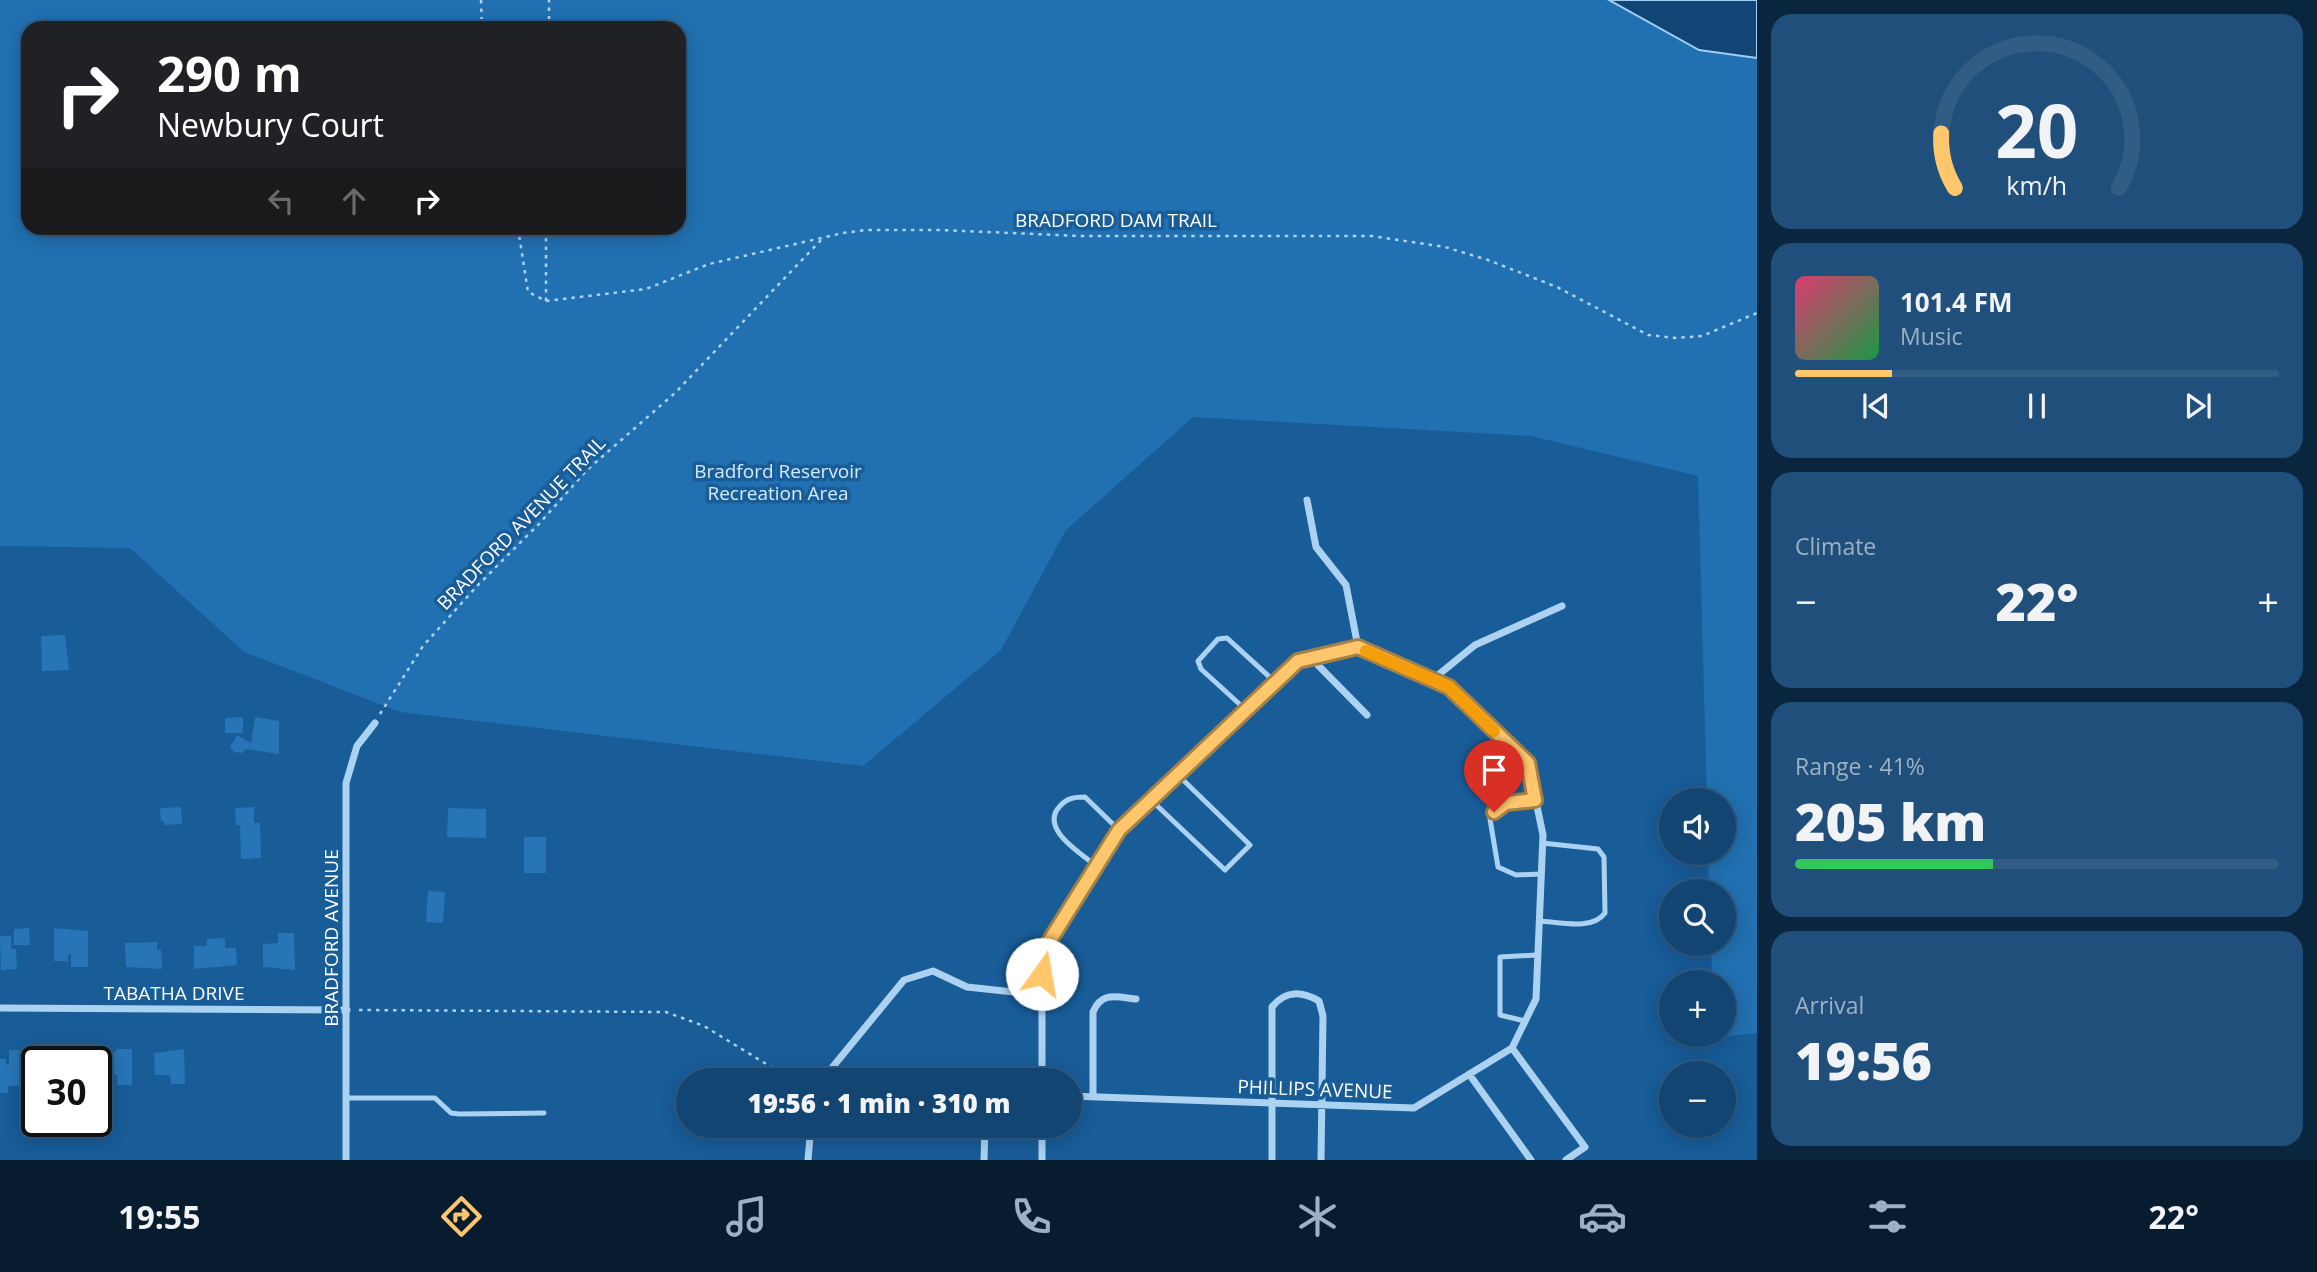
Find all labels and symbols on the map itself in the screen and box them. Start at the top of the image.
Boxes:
street label: BRADFORD DAM TRAIL [1015,207,1217,233]
street label: BRADFORD AVENUE TRAIL [431,431,611,615]
park label: Bradford Reservoir Recreation Area [694,458,862,506]
pin [1464,740,1524,812]
street label: BRADFORD AVENUE [318,849,344,1027]
position arrow [1005,937,1079,1011]
street label: TABATHA DRIVE [104,980,244,1006]
speed limit sign: 30 [21,1046,112,1137]
street label: PHILLIPS AVENUE [1237,1073,1393,1105]

